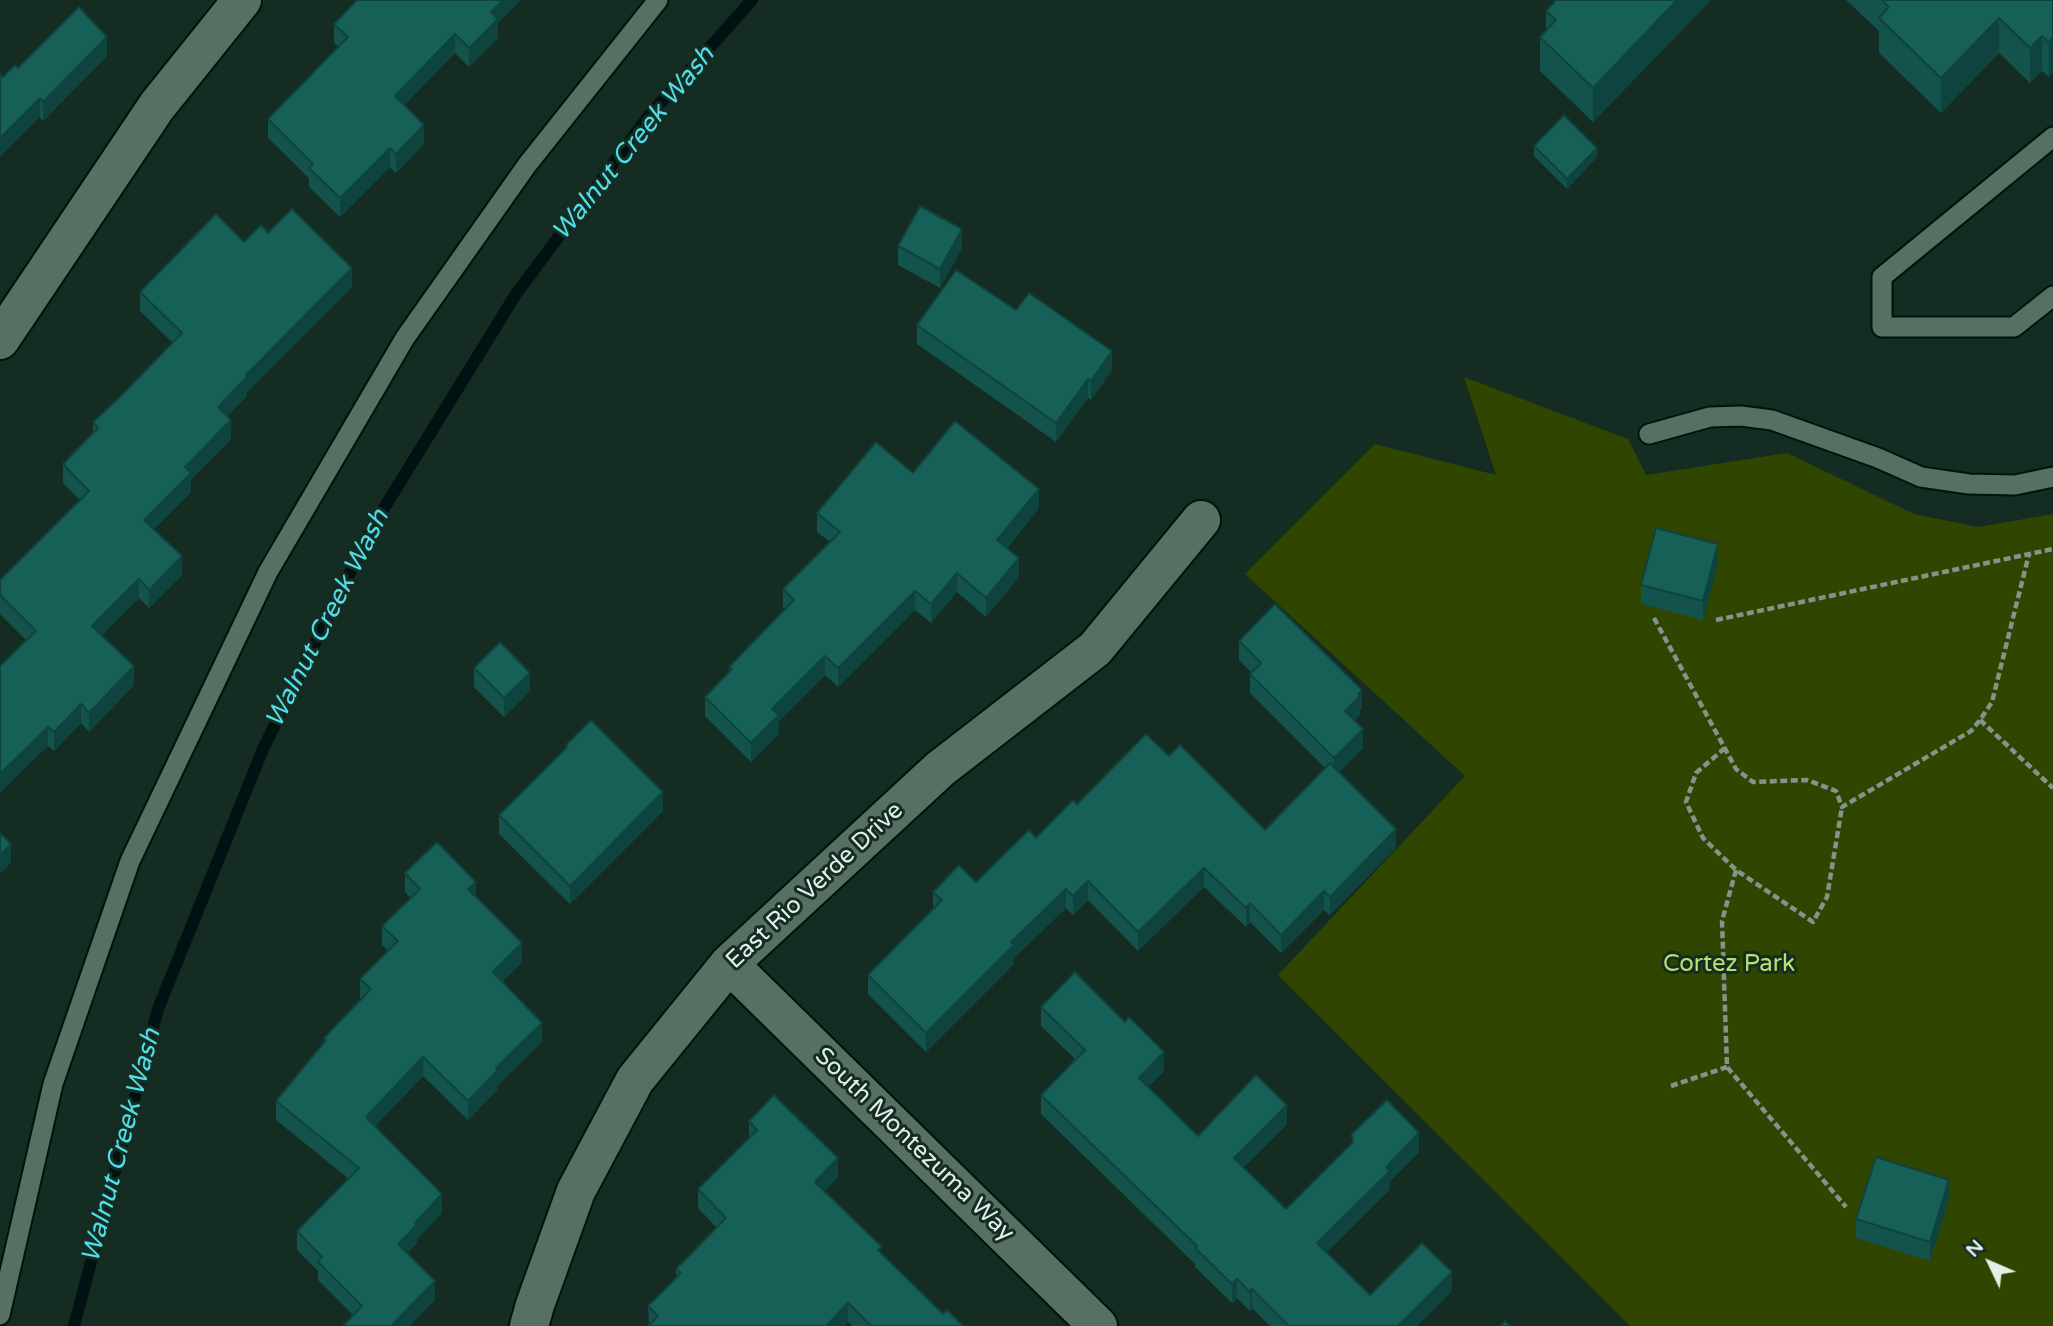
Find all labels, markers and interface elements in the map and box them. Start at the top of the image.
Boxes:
water label: Walnut Creek Wash [546,41,722,247]
water label: Walnut Creek Wash [259,505,397,733]
street label: East Rio Verde Drive [721,797,909,975]
park label: Cortez Park [1663,951,1795,979]
water label: Walnut Creek Wash [76,1026,168,1266]
street label: South Montezuma Way [808,1042,1020,1248]
north arrow [1955,1228,2025,1298]
text: N [1962,1235,1988,1262]

